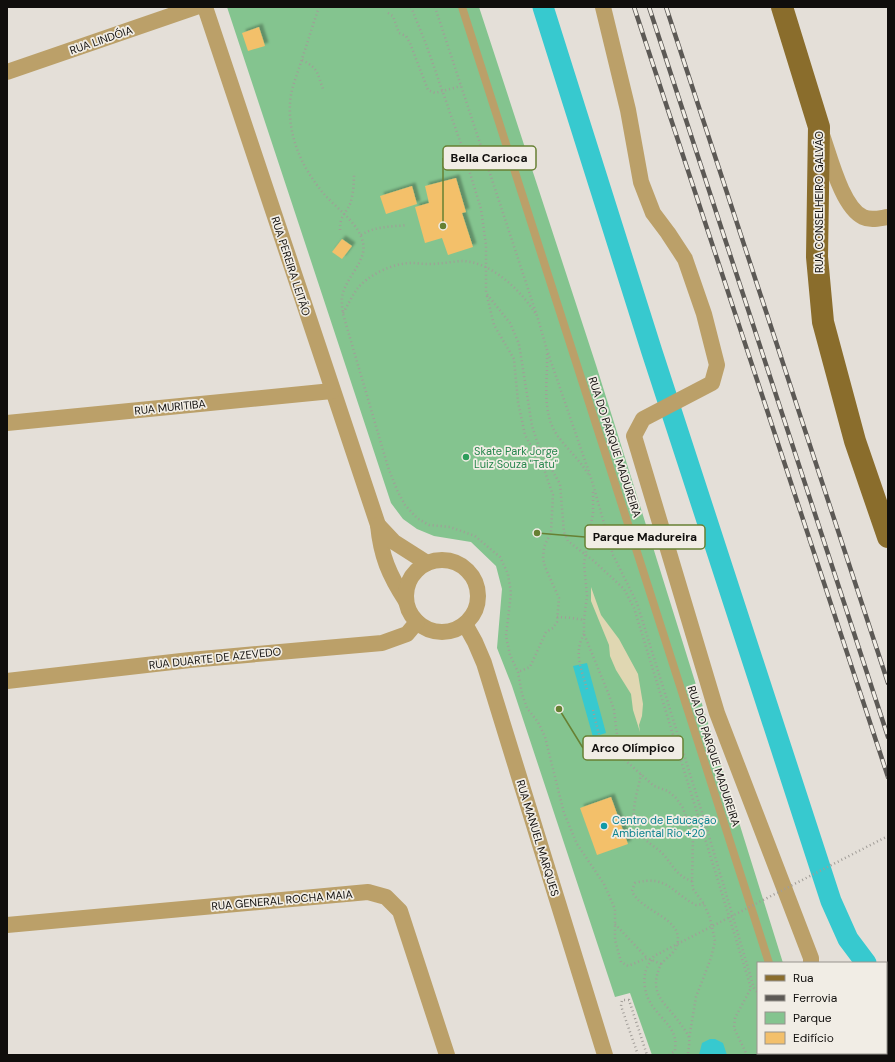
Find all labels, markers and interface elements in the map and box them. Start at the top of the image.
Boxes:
street label: RUA LINDÓIA [68,23,134,57]
street label: RUA CONSELHEIRO GALVÃO [812,131,826,273]
callout: Bella Carioca [443,146,536,170]
text: Bella Carioca [451,150,527,166]
street label: RUA PEREIRA LEITÃO [268,215,314,317]
street label: RUA DO PARQUE MADUREIRA [586,375,644,519]
street label: RUA MURITIBA [134,396,206,418]
place label: Skate Park Jorge Luiz Souza "Tatu" [474,444,558,471]
marker: Skate Park Jorge Luiz Souza "Tatu" [461,452,471,462]
callout: Parque Madureira [585,525,705,549]
text: Parque Madureira [593,529,697,545]
street label: RUA DUARTE DE AZEVEDO [148,644,282,672]
street label: RUA DO PARQUE MADUREIRA [685,684,743,828]
callout: Arco Olímpico [583,736,683,760]
text: Arco Olímpico [591,740,675,756]
street label: RUA MANUEL MARQUES [514,778,562,898]
place label: Centro de Educação Ambiental Rio +20 [612,813,717,840]
marker: Centro de Educação Ambiental Rio +20 [599,821,609,831]
street label: RUA GENERAL ROCHA MAIA [211,887,353,913]
legend [757,962,887,1054]
text: Rua [793,970,814,986]
text: Ferrovia [793,990,837,1006]
text: Parque [793,1010,832,1026]
text: Edifício [793,1030,834,1046]

